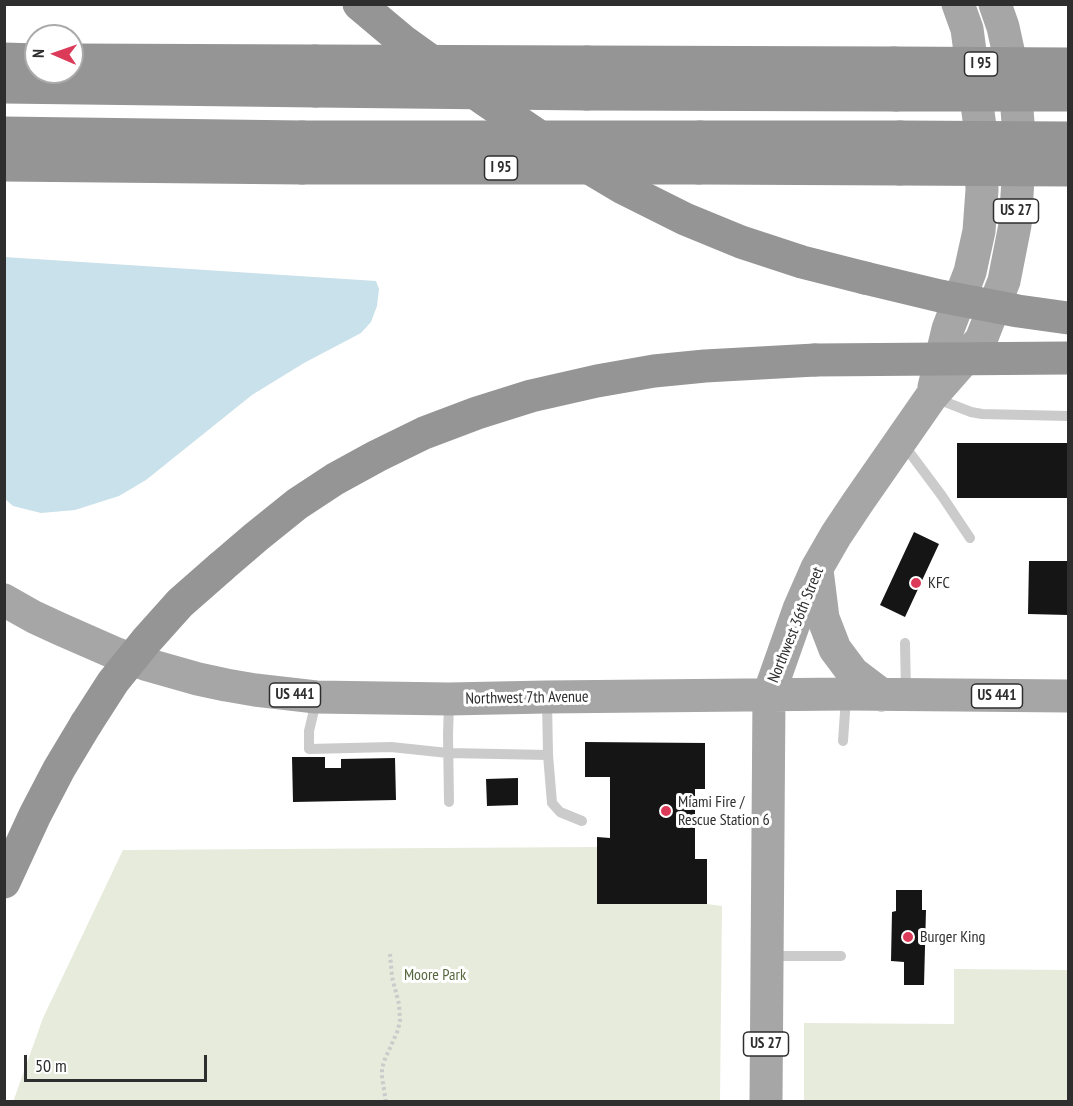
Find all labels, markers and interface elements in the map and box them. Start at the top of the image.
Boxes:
north arrow [24,24,84,84]
text: N [28,49,48,58]
road number: I 95 [964,52,998,76]
road number: I 95 [484,156,518,180]
road number: US 27 [994,199,1038,223]
street label: Northwest 36th Street [764,564,828,686]
place label: KFC [928,573,950,593]
marker: KFC [909,576,923,590]
road number: US 441 [270,683,320,707]
road number: US 441 [972,684,1022,708]
street label: Northwest 7th Avenue [465,687,589,709]
place label: Miami Fire / Rescue Station 6 [678,792,770,830]
marker: Miami Fire / Rescue Station 6 [659,804,673,818]
place label: Burger King [920,927,985,947]
marker: Burger King [901,930,915,944]
park label: Moore Park [404,965,466,985]
road number: US 27 [744,1032,789,1056]
scale bar [27,1043,210,1081]
text: 50 m [35,1054,67,1077]

